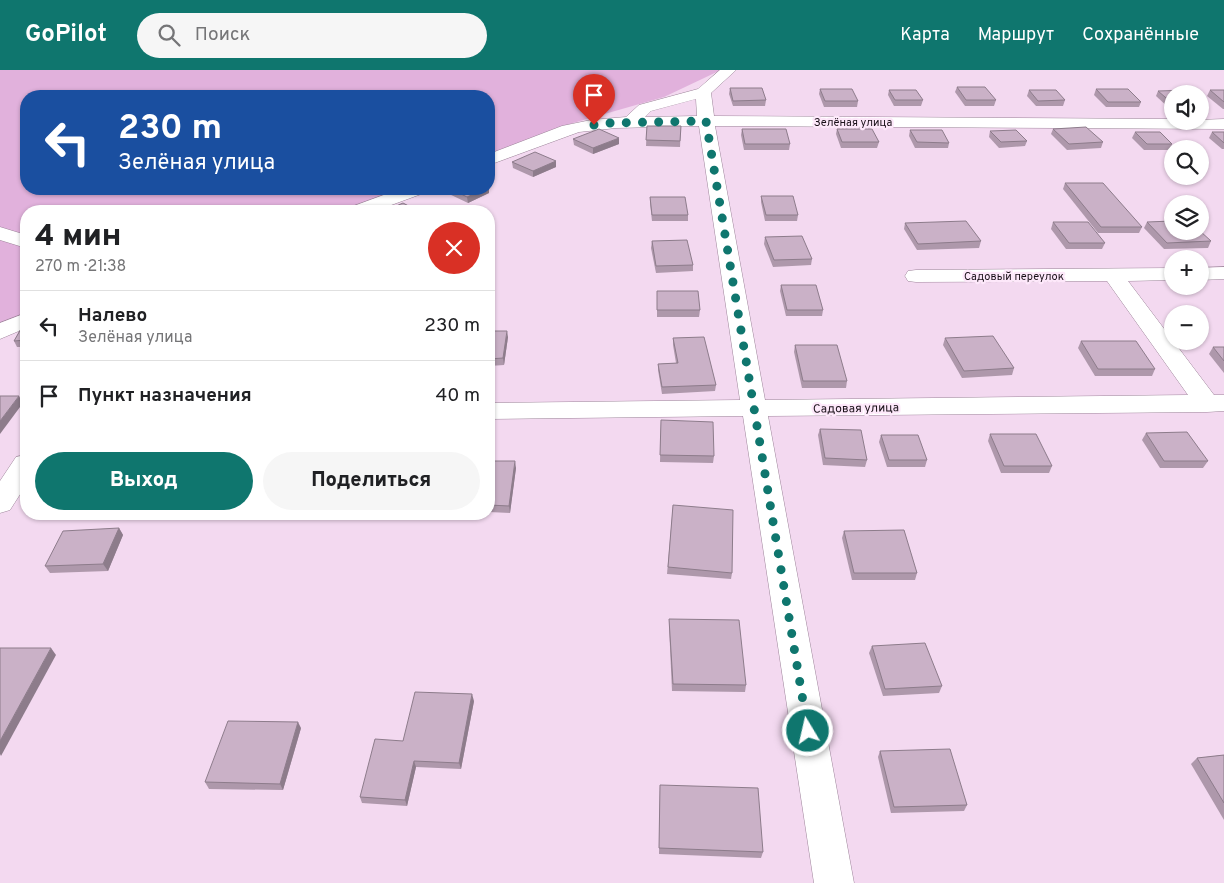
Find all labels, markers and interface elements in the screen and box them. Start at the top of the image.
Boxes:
search box [137,13,487,58]
text: GoPilot [25,20,107,50]
icon: search [155,21,183,49]
text: Поиск [195,23,250,47]
text: Карта [900,24,950,47]
text: Маршрут [978,24,1054,47]
text: Сохранённые [1082,24,1199,47]
pin [573,74,615,125]
icon: arrive [580,81,608,109]
map controls [1164,85,1209,350]
button: sound [1164,85,1209,130]
text: 230 m [118,107,222,151]
icon: left [35,110,100,175]
street label: Зелёная улица [814,116,893,130]
button: search [1164,140,1209,185]
text: Зелёная улица [118,150,275,177]
button: layers [1164,195,1209,240]
text: 4 мин [35,219,121,256]
button: close [428,222,480,274]
button: + [1164,250,1209,295]
text: 270 m · 21:38 [35,257,126,277]
street label: Садовый переулок [964,270,1064,284]
text: Налево [78,304,147,328]
button: − [1164,305,1209,350]
icon: left [35,312,63,340]
text: 230 m [424,314,480,338]
text: Зелёная улица [78,328,192,348]
icon: arrive [35,382,63,410]
text: Пункт назначения [78,384,252,408]
text: 40 m [435,384,480,408]
street label: Садовая улица [813,400,899,418]
button: Выход [35,452,253,510]
button: Поделиться [263,452,480,510]
position arrow [781,704,833,756]

